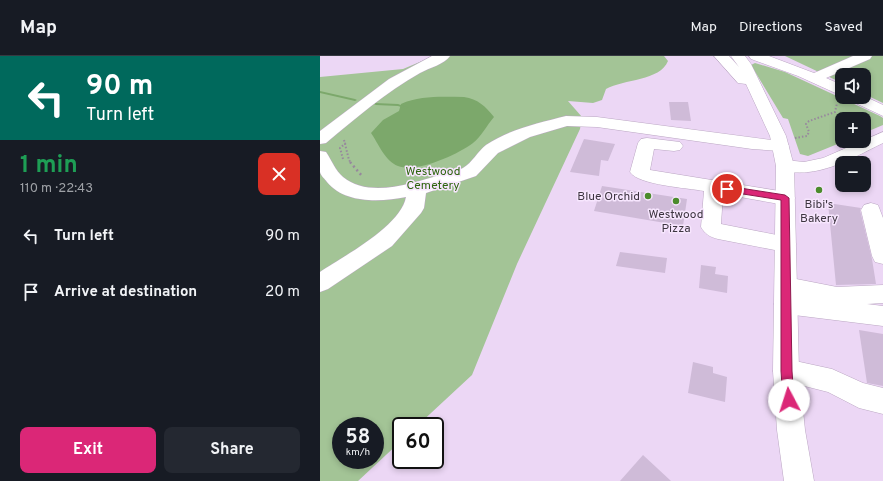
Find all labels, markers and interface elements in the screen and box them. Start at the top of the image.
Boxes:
text: Map [20,16,57,40]
text: Map [691,19,717,36]
text: Directions [739,19,803,36]
text: Saved [825,19,863,36]
map controls [835,68,871,192]
button: sound [835,68,871,104]
text: 90 m [86,69,153,105]
icon: left [20,72,72,124]
text: Turn left [86,104,154,127]
button: + [835,112,871,148]
text: 1 min [20,151,78,181]
button: close [258,153,300,195]
button: − [835,156,871,192]
park label: Westwood Cemetery [406,164,461,194]
pin [710,172,744,206]
icon: arrive [716,178,738,200]
text: 110 m · 22:43 [20,181,93,197]
marker: Bibi's Bakery [814,185,824,195]
place label: Blue Orchid [577,189,640,205]
marker: Blue Orchid [643,191,653,201]
marker: Westwood Pizza [671,196,681,206]
place label: Bibi's Bakery [800,197,838,227]
place label: Westwood Pizza [649,207,704,237]
icon: left [20,225,42,247]
text: Turn left [54,227,114,246]
text: 90 m [265,227,300,246]
icon: arrive [20,281,42,303]
text: Arrive at destination [54,283,197,302]
text: 20 m [265,283,300,302]
position arrow [768,379,810,421]
speed limit sign: 60 [392,417,444,469]
text: 58 [346,425,370,451]
button: Exit [20,427,156,473]
button: Share [164,427,300,473]
text: km/h [346,446,370,459]

